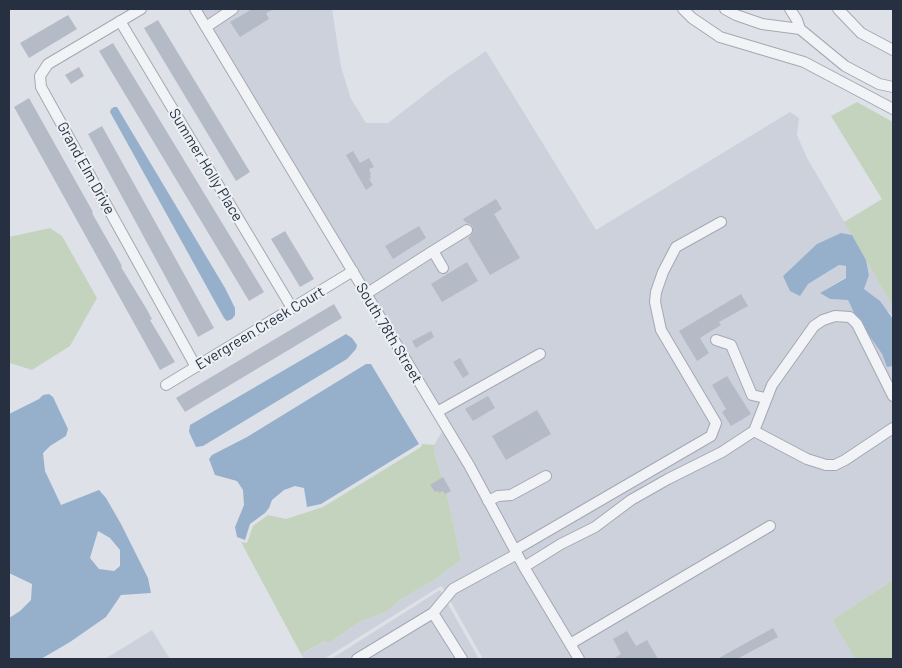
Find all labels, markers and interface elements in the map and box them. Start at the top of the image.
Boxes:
street label: Summer Holly Place [165,105,247,225]
street label: Grand Elm Drive [53,119,119,217]
street label: South 78th Street [352,280,426,386]
street label: Evergreen Creek Court [192,282,328,374]

